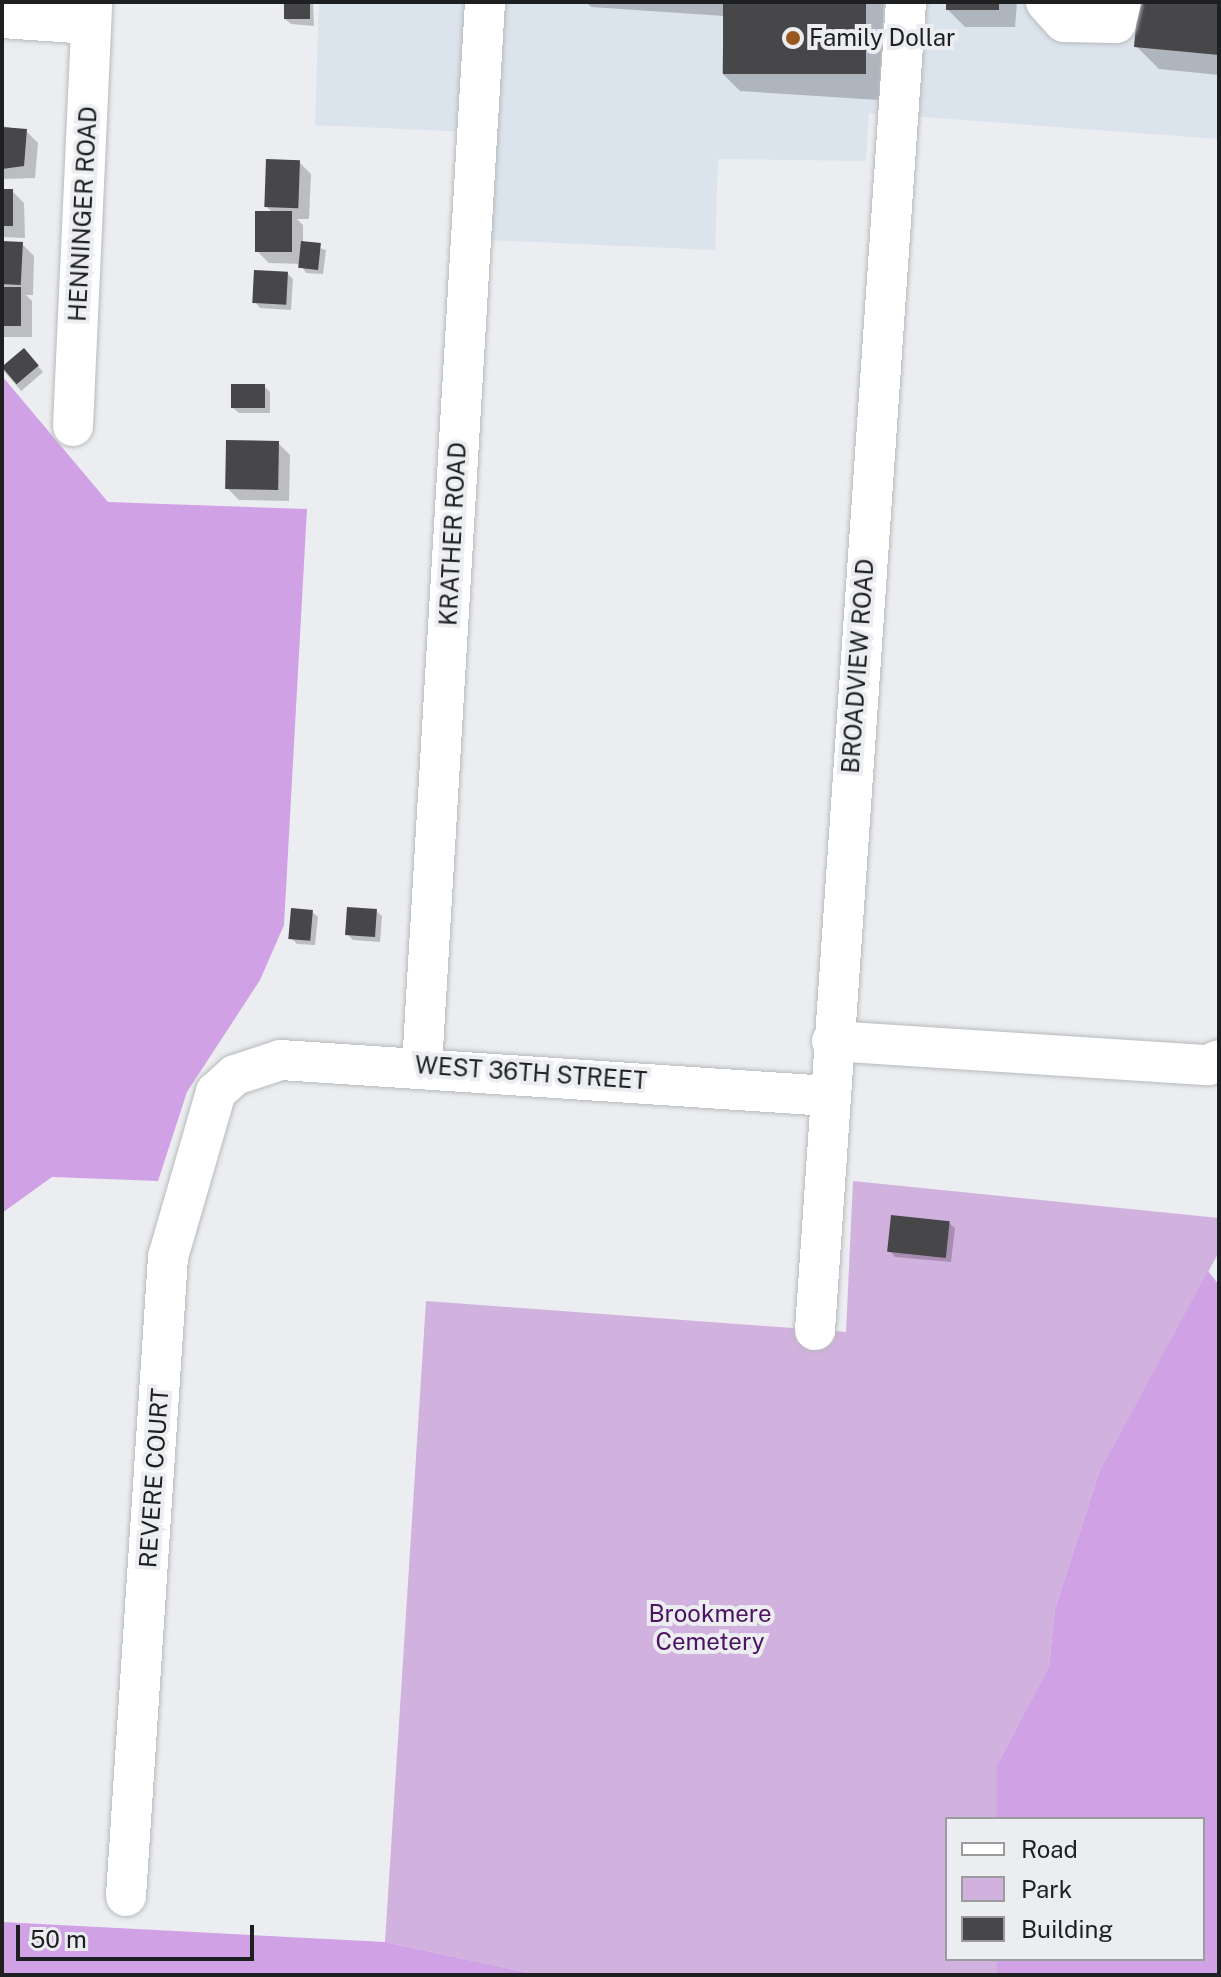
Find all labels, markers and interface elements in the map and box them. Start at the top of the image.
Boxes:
place label: Family Dollar [809,24,956,52]
marker: Family Dollar [784,29,802,47]
street label: HENNINGER ROAD [63,106,103,322]
street label: KRATHER ROAD [434,441,472,627]
street label: BROADVIEW ROAD [836,558,880,774]
street label: WEST 36TH STREET [414,1051,648,1095]
street label: REVERE COURT [133,1387,175,1569]
park label: Brookmere Cemetery [648,1600,772,1656]
legend [945,1817,1205,1961]
text: Road [1021,1835,1078,1863]
text: Park [1021,1875,1072,1903]
scale bar [20,1909,258,1959]
text: Building [1021,1915,1113,1943]
text: 50 m [30,1925,87,1953]

